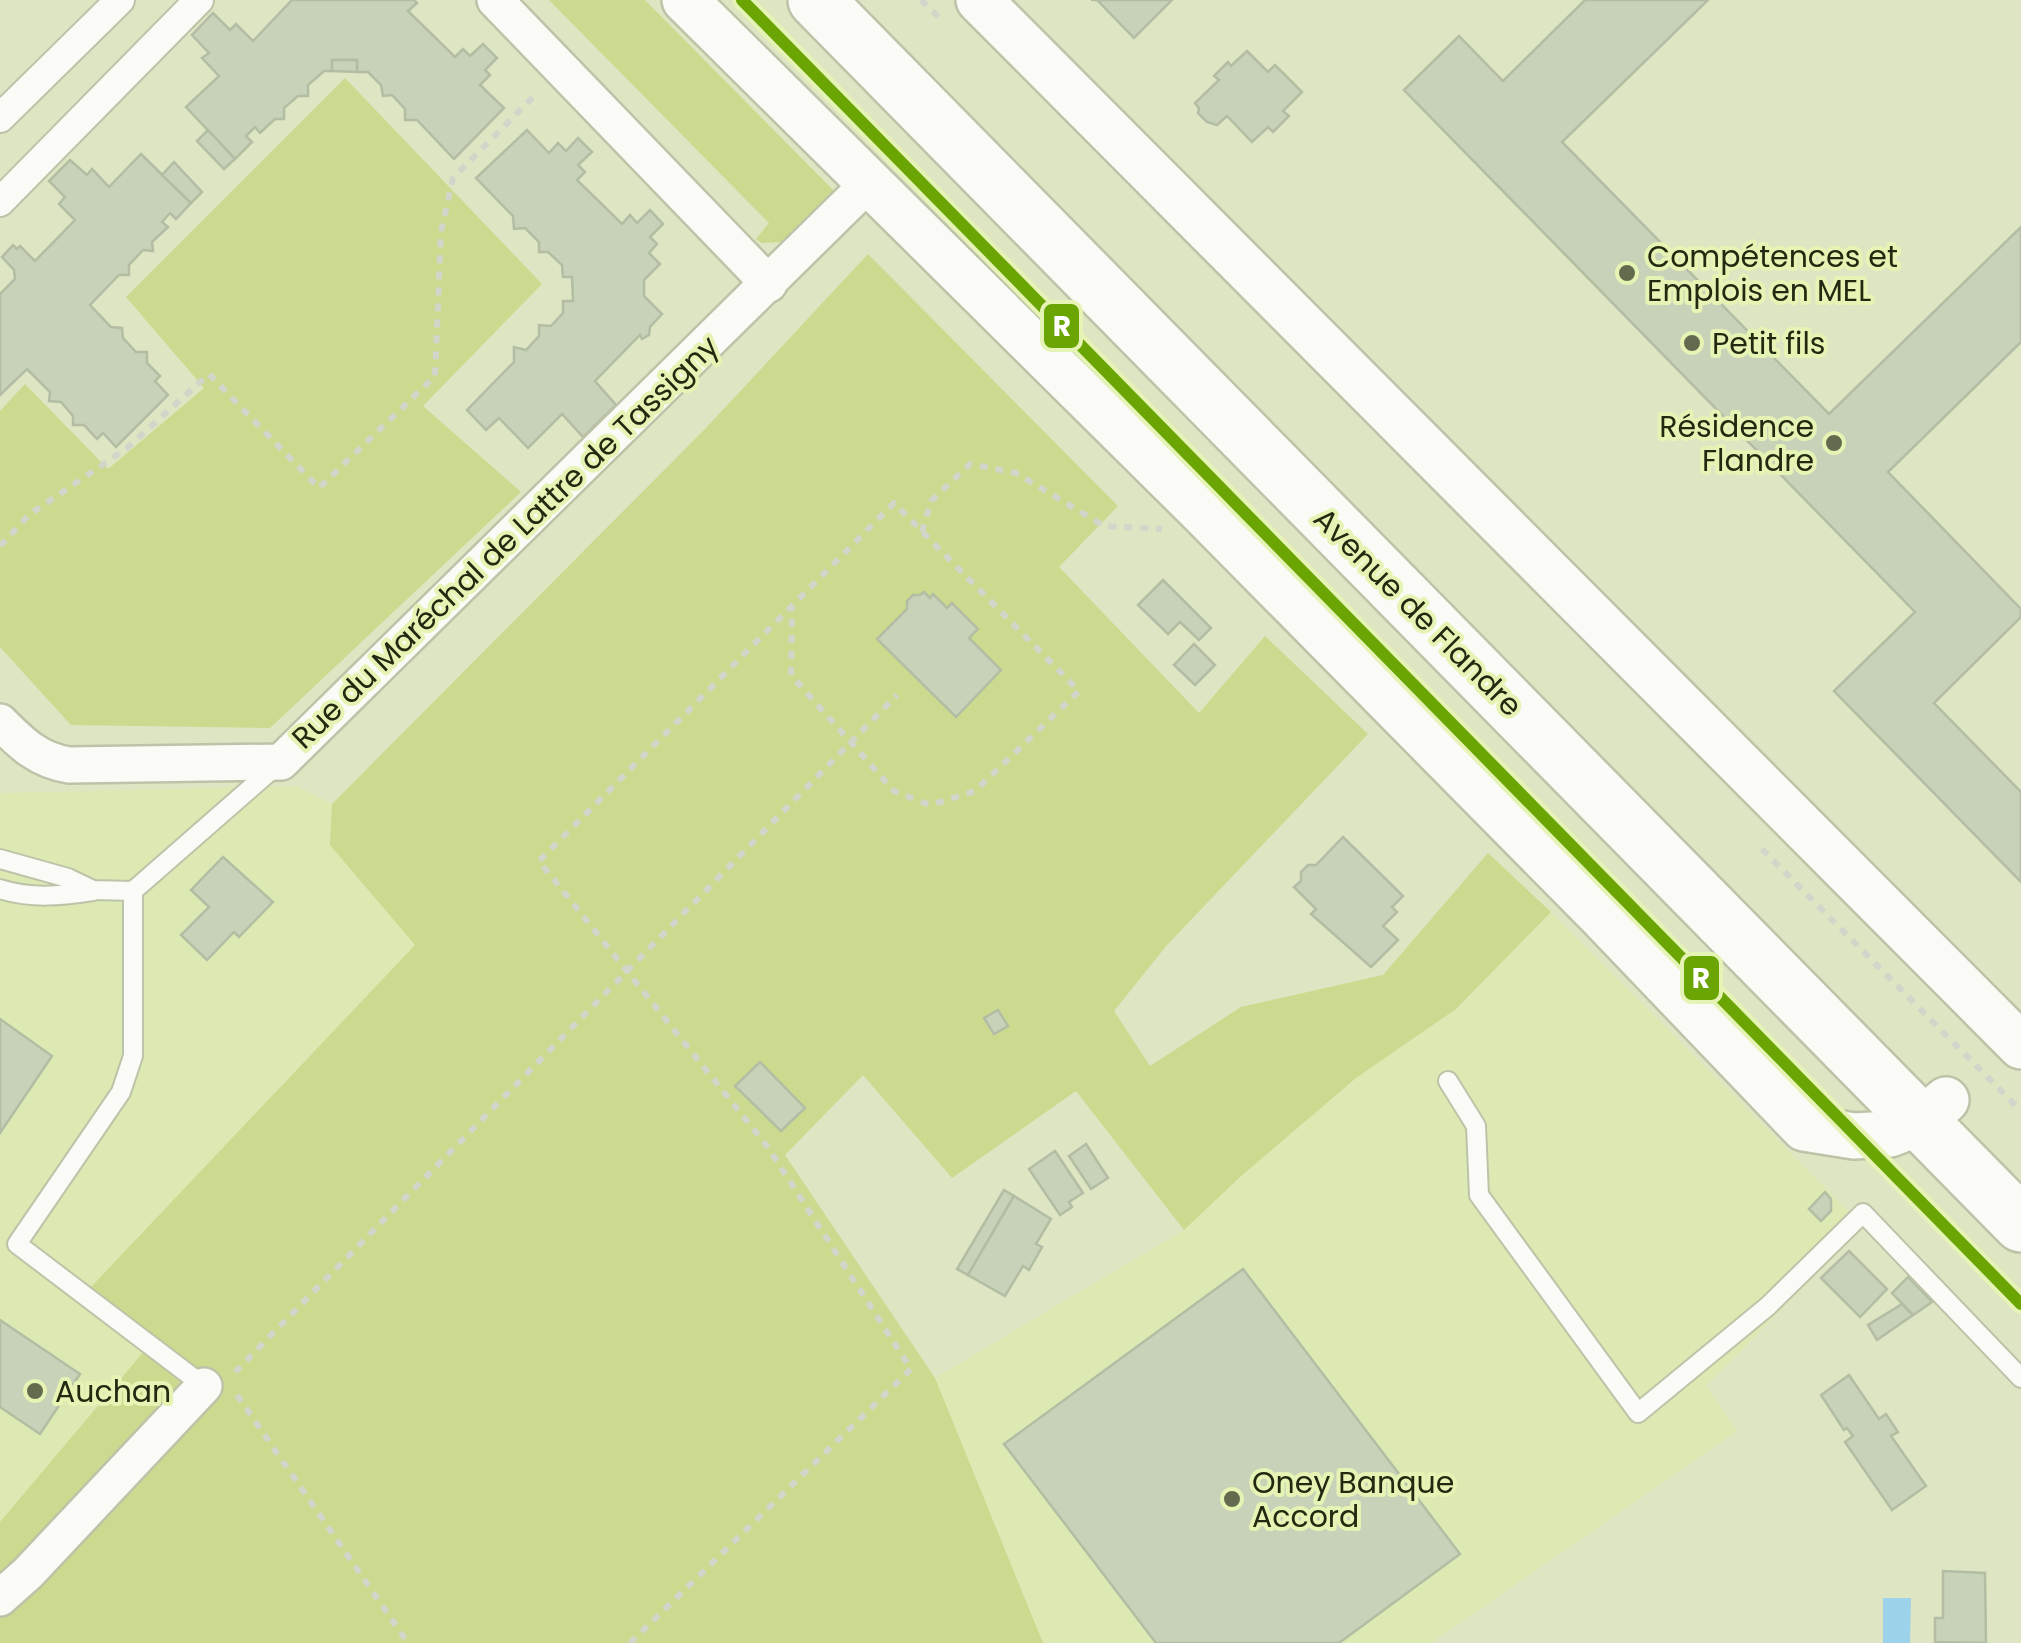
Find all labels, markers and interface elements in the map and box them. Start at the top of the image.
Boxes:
place label: Compétences et Emplois en MEL [1647,235,1898,312]
marker: Compétences et Emplois en MEL [1616,262,1638,284]
line badge: R [1042,302,1081,350]
text: R [1053,307,1071,346]
place label: Petit fils [1712,322,1826,365]
street label: Rue du Maréchal de Lattre de Tassigny [282,325,728,758]
marker: Petit fils [1681,332,1703,354]
place label: Résidence Flandre [1659,405,1814,482]
marker: Résidence Flandre [1823,432,1845,454]
street label: Avenue de Flandre [1304,498,1532,726]
line badge: R [1682,954,1721,1002]
text: R [1692,959,1710,998]
place label: Auchan [55,1370,171,1413]
marker: Auchan [24,1380,46,1402]
place label: Oney Banque Accord [1252,1461,1454,1538]
marker: Oney Banque Accord [1221,1488,1243,1510]

